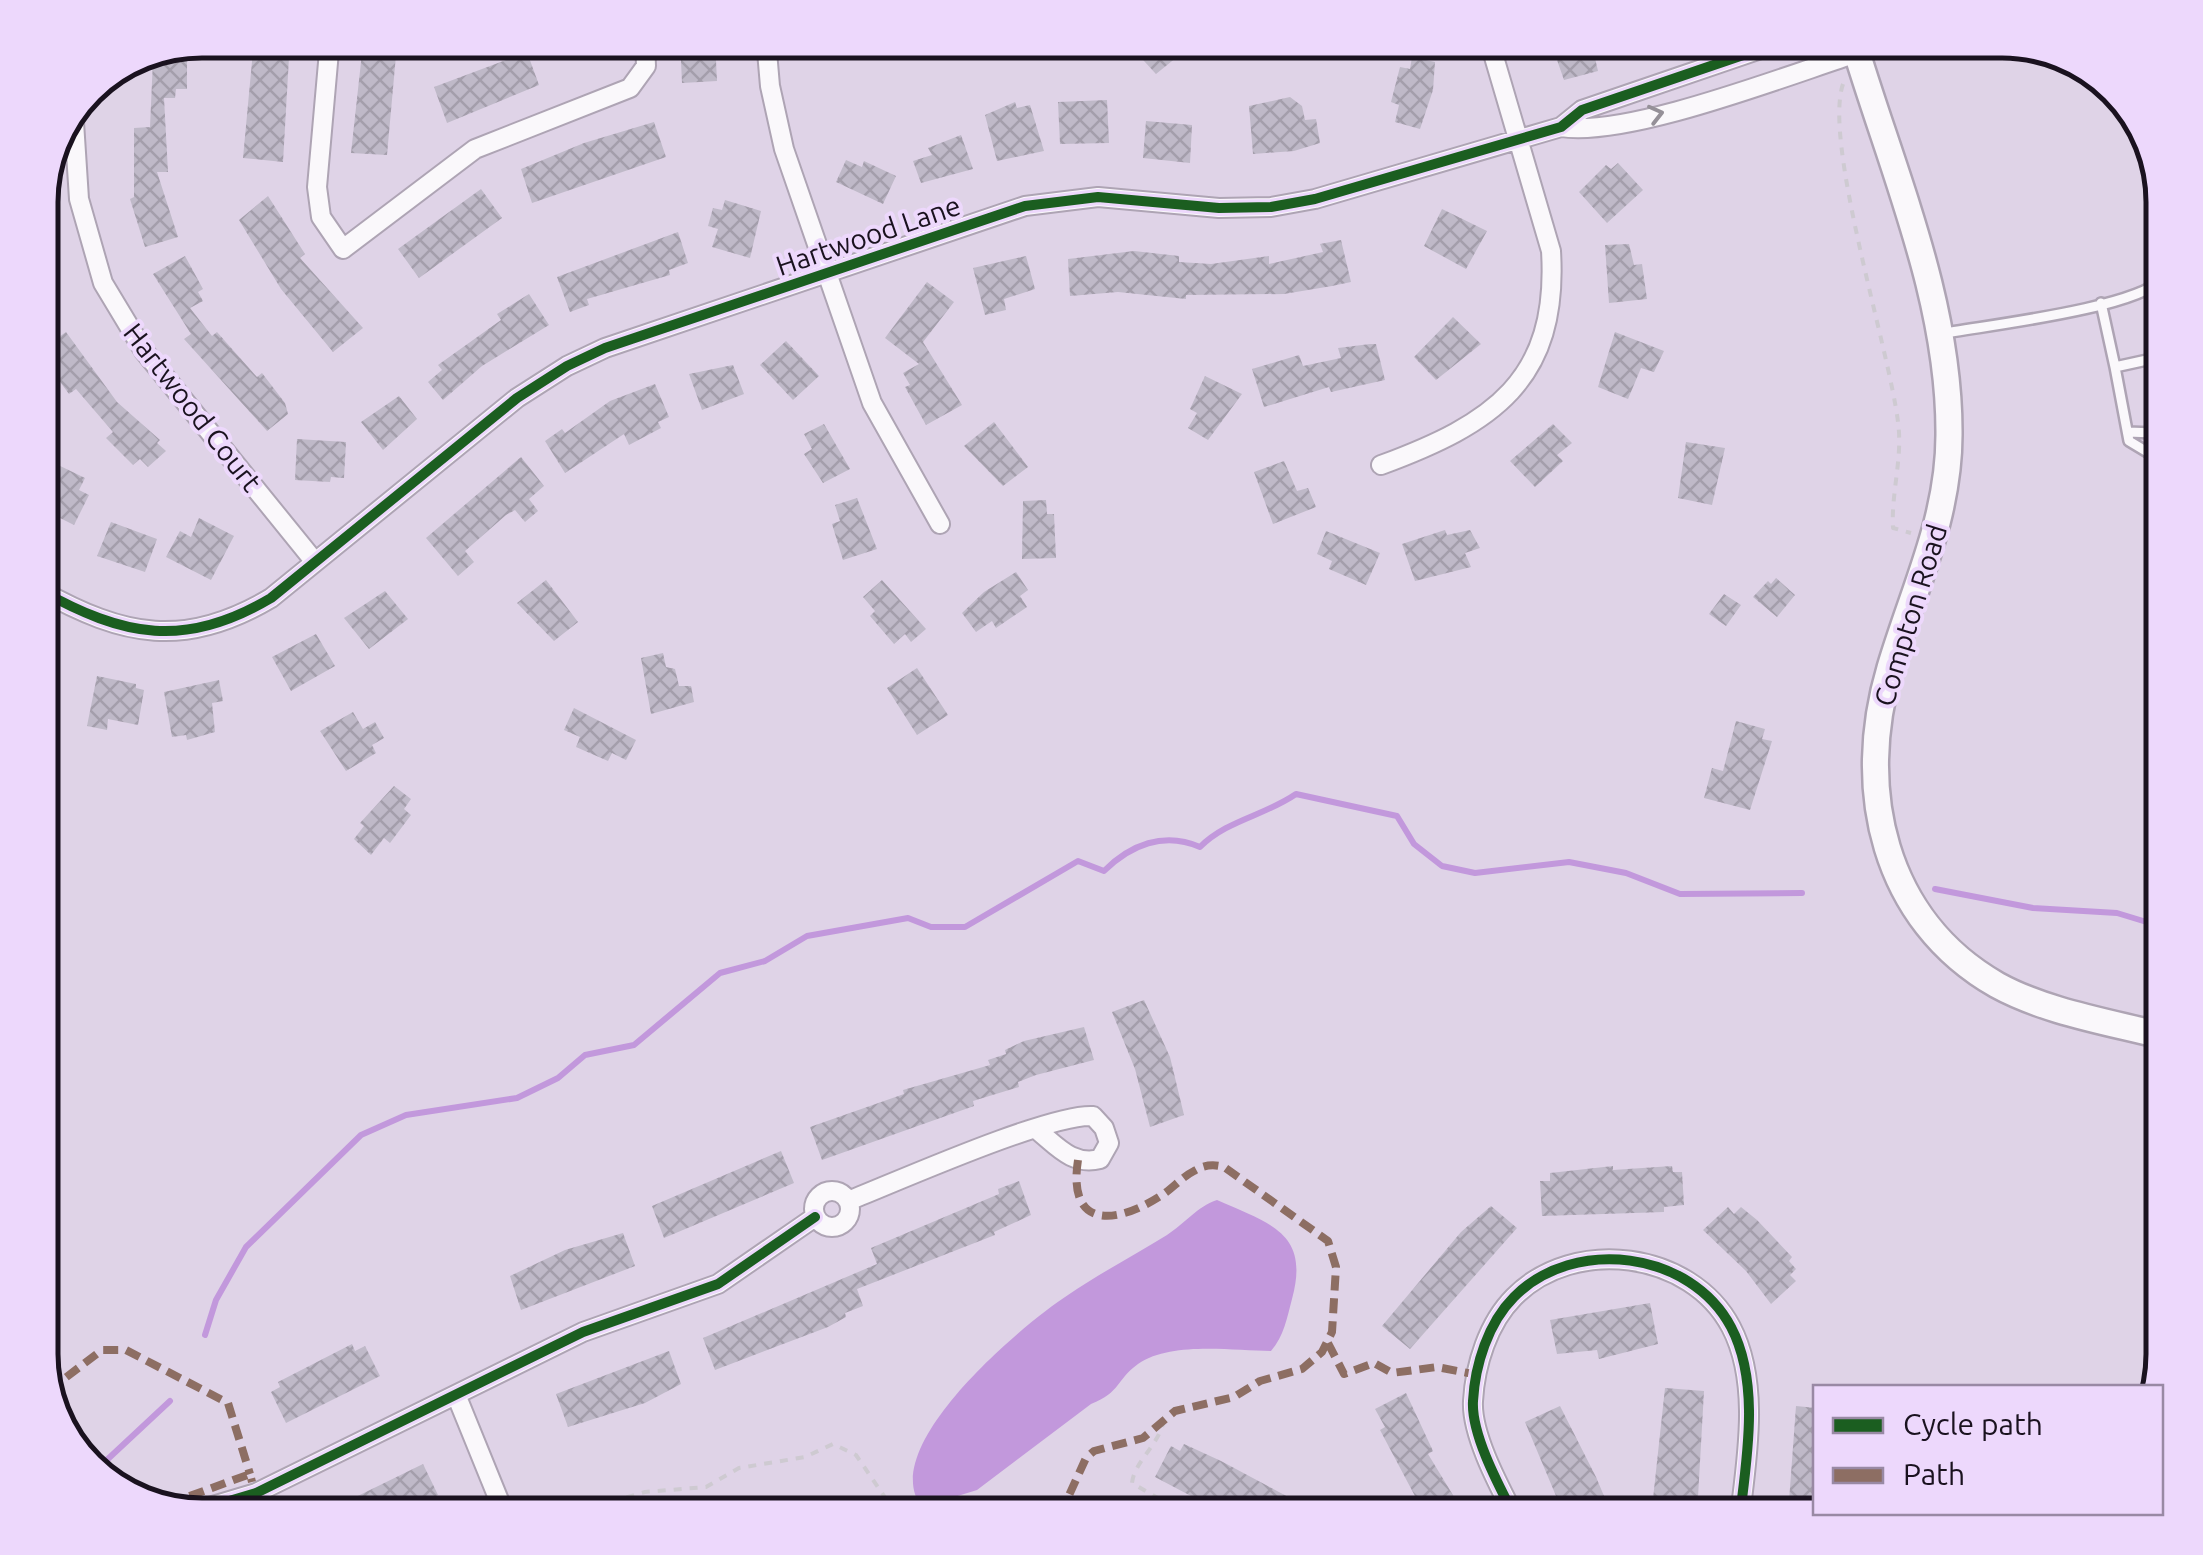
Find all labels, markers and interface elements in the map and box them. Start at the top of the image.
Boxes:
one-way arrow [1647,105,1664,126]
street label: Hartwood Lane [772,189,964,281]
street label: Hartwood Court [118,317,268,497]
street label: Compton Road [1868,520,1952,710]
legend [1813,1385,2163,1515]
text: Cycle path [1903,1407,2043,1441]
text: Path [1903,1457,1965,1491]

